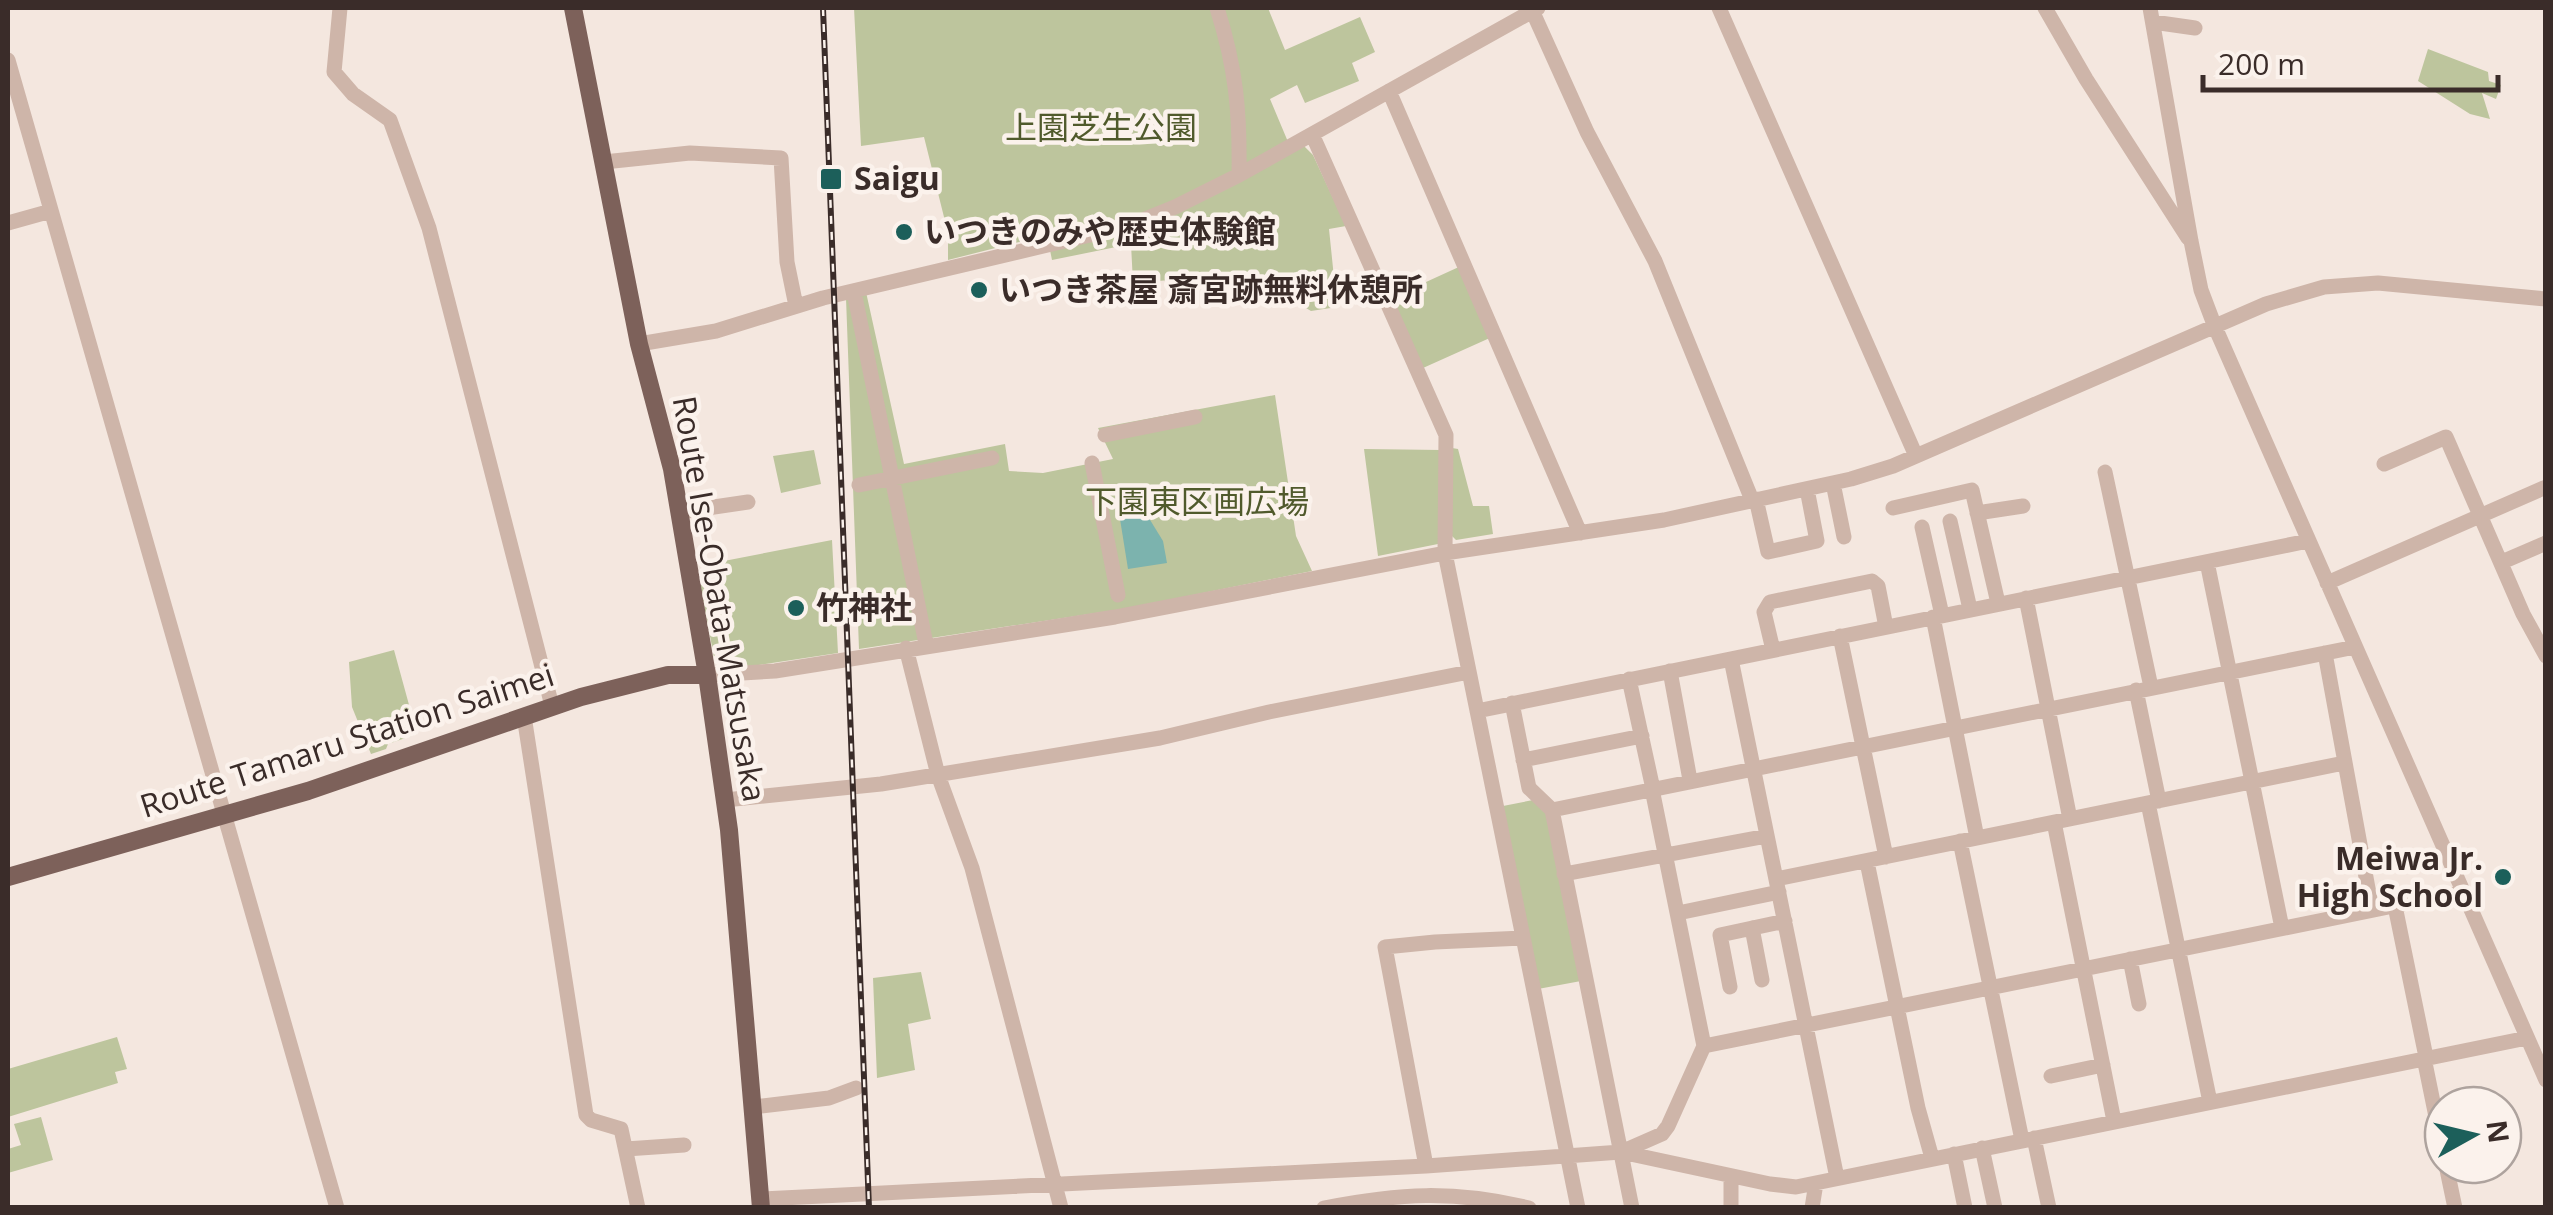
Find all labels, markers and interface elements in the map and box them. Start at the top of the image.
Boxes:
scale bar [2203,30,2498,92]
text: 200 m [2218,43,2305,84]
park label: 上園芝生公園 [1005,105,1197,148]
place label: Saigu [854,156,940,199]
marker: Saigu [818,166,844,192]
place label: いつきのみや歴史体験館 [924,209,1276,252]
marker: いつきのみや歴史体験館 [893,221,915,243]
place label: いつき茶屋 斎宮跡無料休憩所 [999,267,1423,310]
marker: いつき茶屋 斎宮跡無料休憩所 [968,279,990,301]
street label: Route Ise-Obata-Matsusaka [664,393,777,805]
park label: 下園東区画広場 [1085,479,1309,522]
place label: 竹神社 [816,585,912,628]
marker: 竹神社 [785,597,807,619]
street label: Route Tamaru Station Saimei [134,652,559,827]
place label: Meiwa Jr. High School [2297,836,2483,916]
marker: Meiwa Jr. High School [2492,866,2514,888]
north arrow [2423,1085,2523,1185]
text: N [2478,1117,2519,1145]

